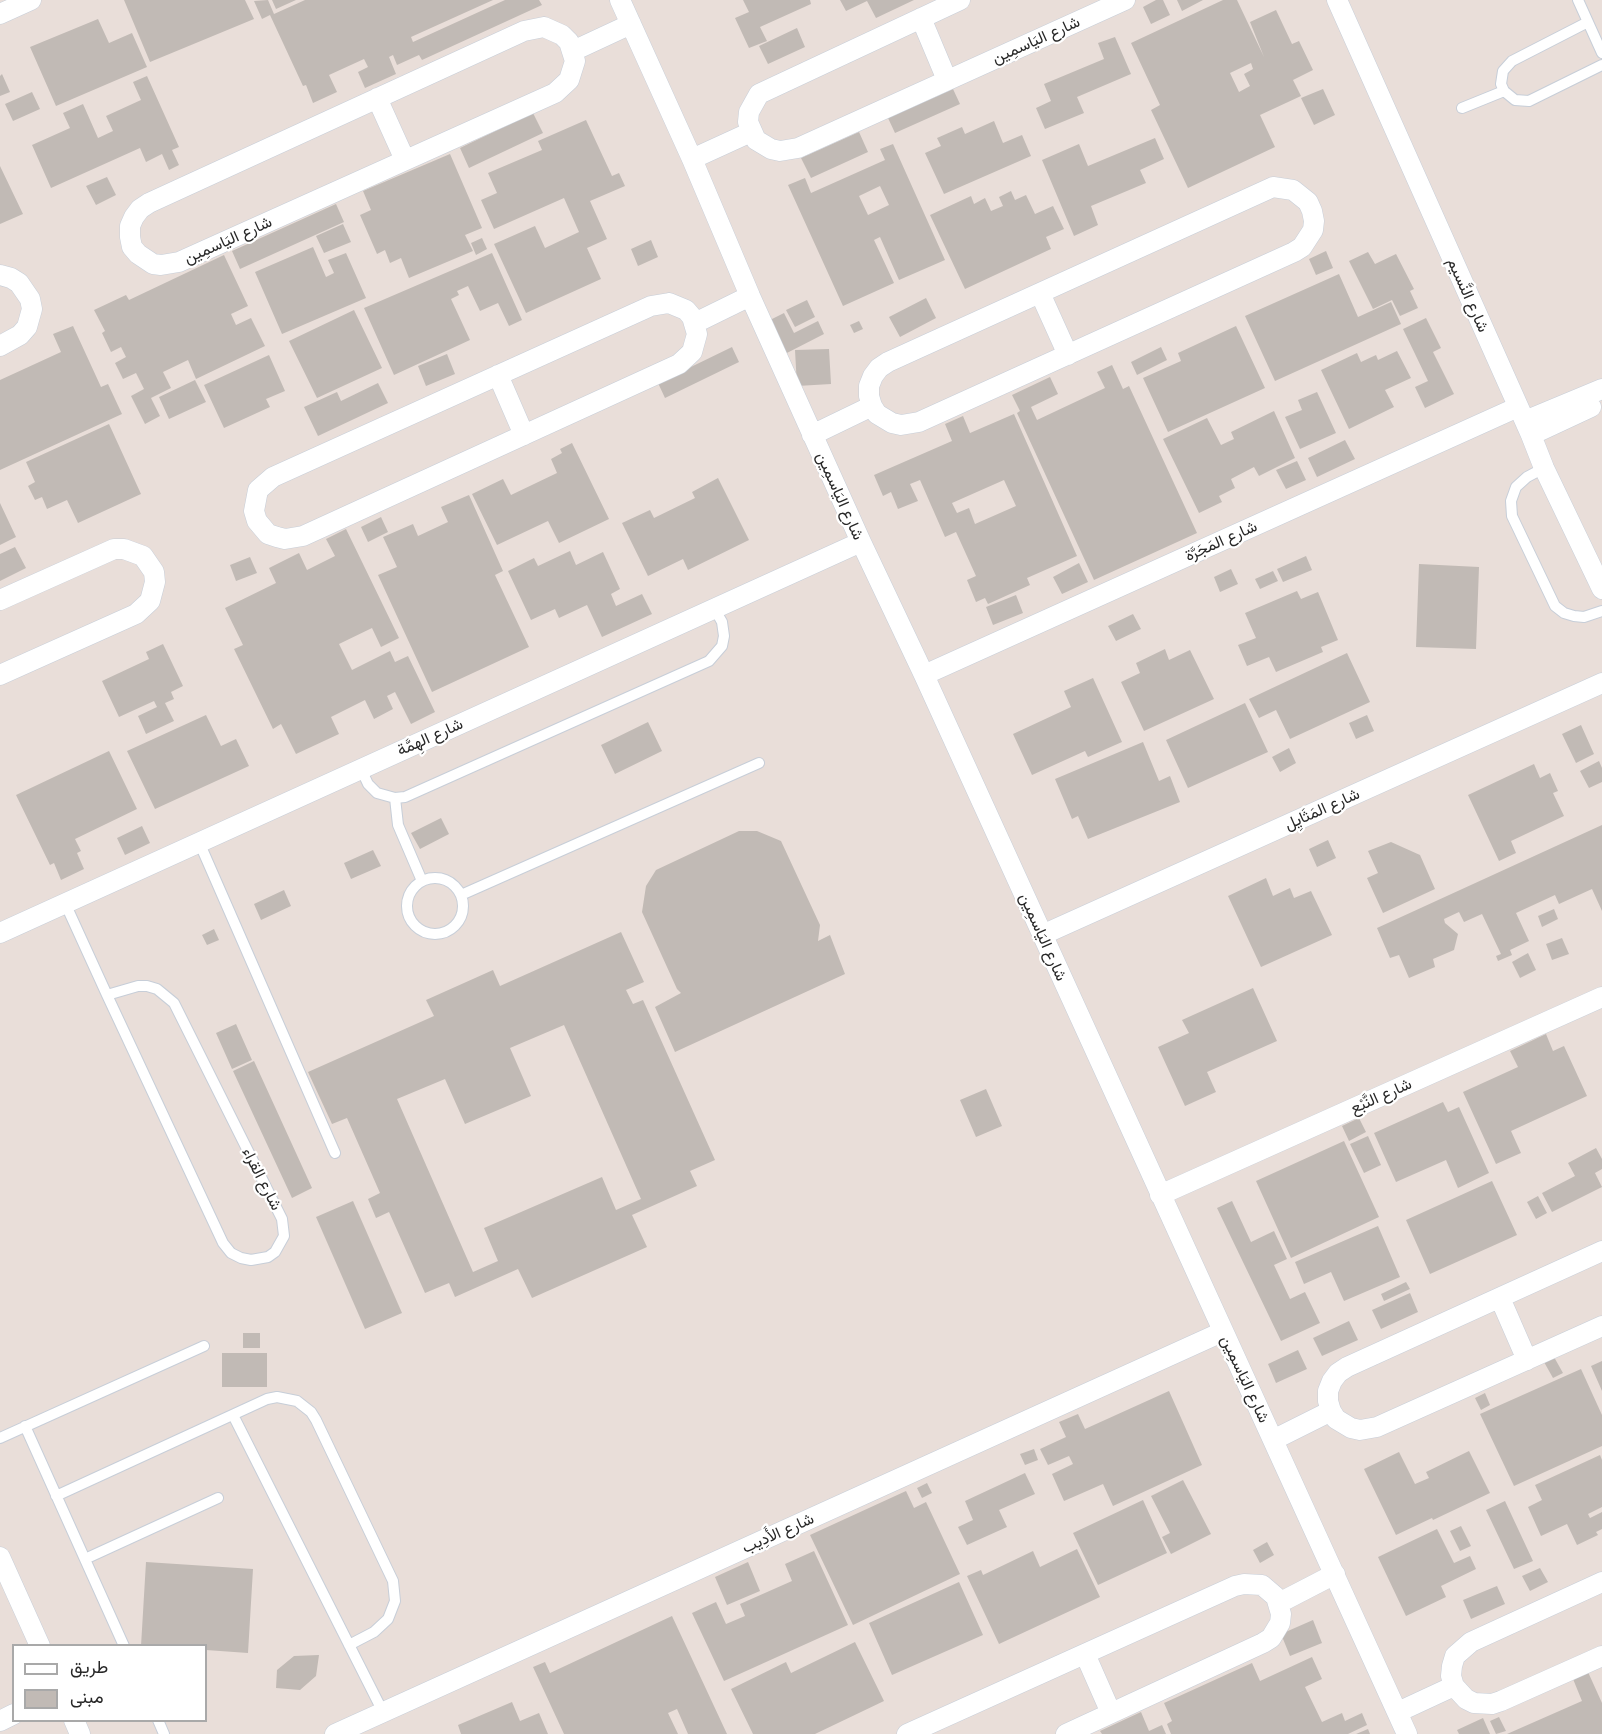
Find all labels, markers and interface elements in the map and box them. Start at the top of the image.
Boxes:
street label: شارع اليَاسمِين [989,12,1083,68]
street label: شارع اليَاسمِين [181,212,275,268]
street label: شارع النَّسيم [1443,255,1493,335]
street label: شارع اليَاسمِين [812,449,868,543]
street label: شارع المَجَرَّة [1182,517,1260,565]
street label: شارع الهِمَّة [394,714,466,760]
street label: شارع المَثَايِل [1281,784,1363,834]
street label: شارع اليَاسمِين [1015,890,1071,984]
street label: شارع النَّبْع [1347,1074,1415,1118]
street label: شارع القراء [238,1144,286,1214]
street label: شارع اليَاسمِين [1216,1332,1274,1426]
street label: شارع الأَدِيب [739,1509,817,1557]
legend [12,1644,207,1722]
text: طريق [70,1655,108,1677]
text: مبنى [70,1685,104,1707]

